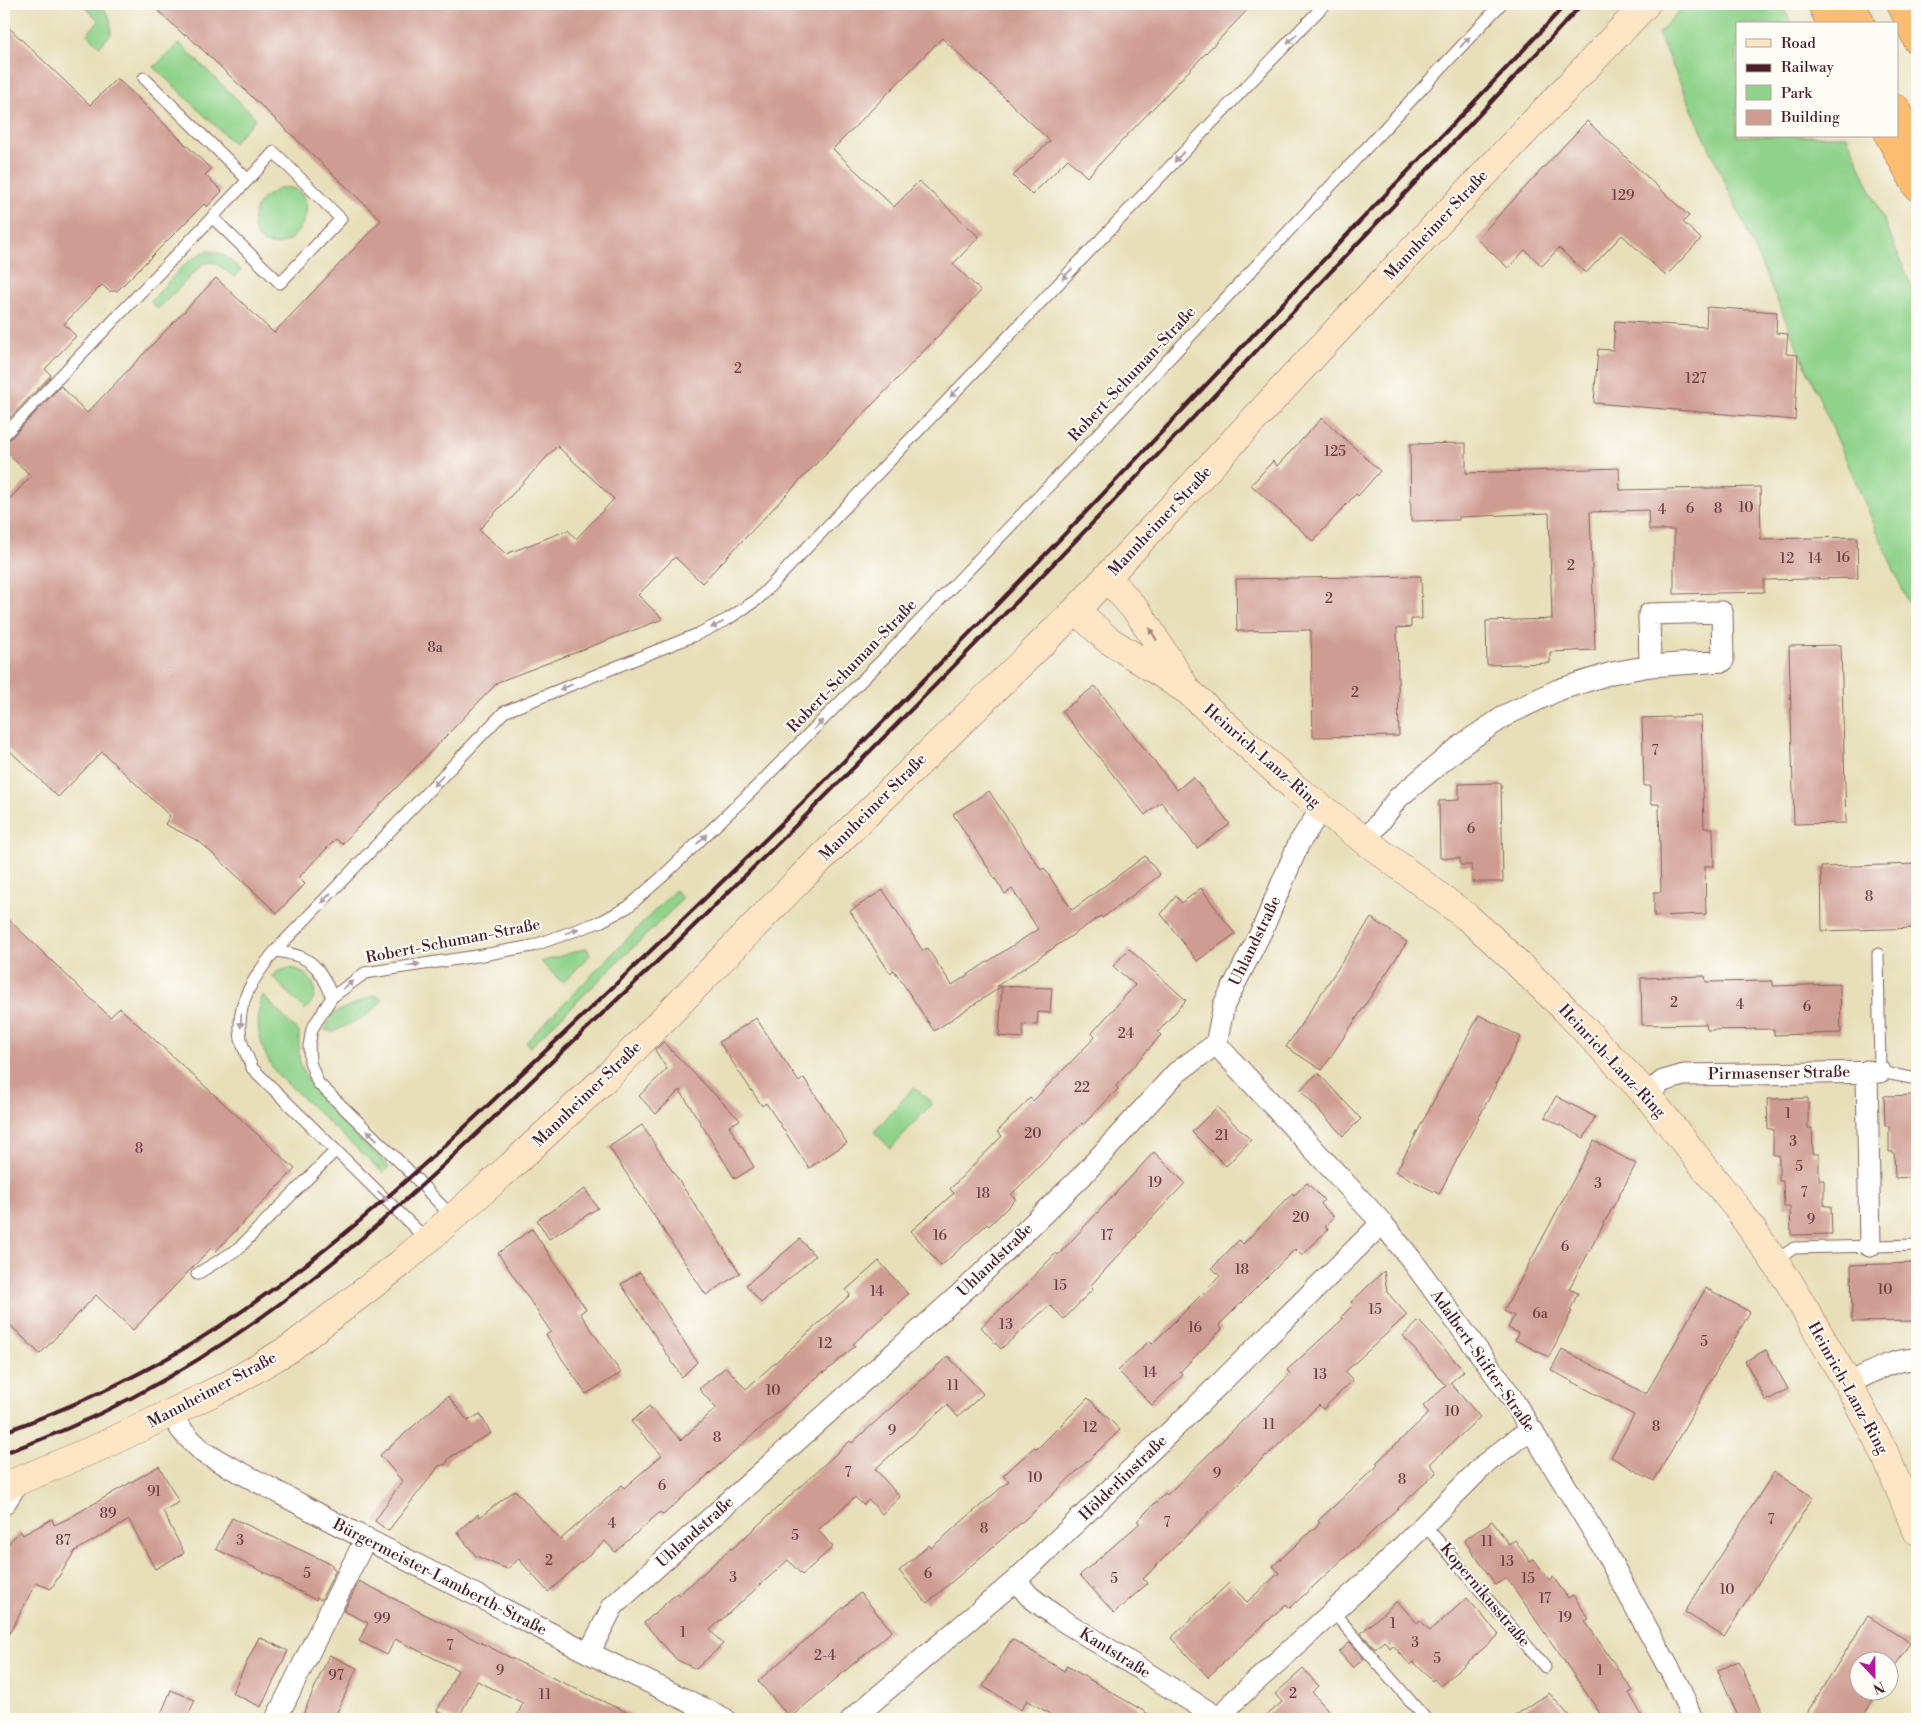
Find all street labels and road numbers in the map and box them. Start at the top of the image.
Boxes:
street label: Mannheimer Straße [1380,166,1492,284]
street label: Robert-Schuman-Straße [1064,302,1200,446]
street label: Mannheimer Straße [1104,462,1216,580]
street label: Robert-Schuman-Straße [783,595,921,737]
street label: Heinrich-Lanz-Ring [1199,700,1325,813]
street label: Mannheimer Straße [815,749,931,865]
street label: Uhlandstraße [1225,893,1285,989]
street label: Robert-Schuman-Straße [364,914,542,968]
street label: Heinrich-Lanz-Ring [1554,1000,1670,1123]
street label: Mannheimer Straße [528,1037,646,1151]
street label: Pirmasenser Straße [1708,1062,1850,1084]
street label: Uhlandstraße [953,1219,1037,1301]
street label: Adalbert-Stifter-Straße [1426,1285,1540,1436]
street label: Heinrich-Lanz-Ring [1803,1318,1893,1458]
street label: Mannheimer Straße [144,1348,280,1432]
street label: Hölderlinstraße [1075,1431,1171,1525]
street label: Uhlandstraße [652,1492,738,1572]
street label: Bürgermeister-Lamberth-Straße [329,1514,550,1640]
street label: Kopernikusstraße [1436,1539,1534,1651]
street label: Kantstraße [1076,1623,1154,1683]

